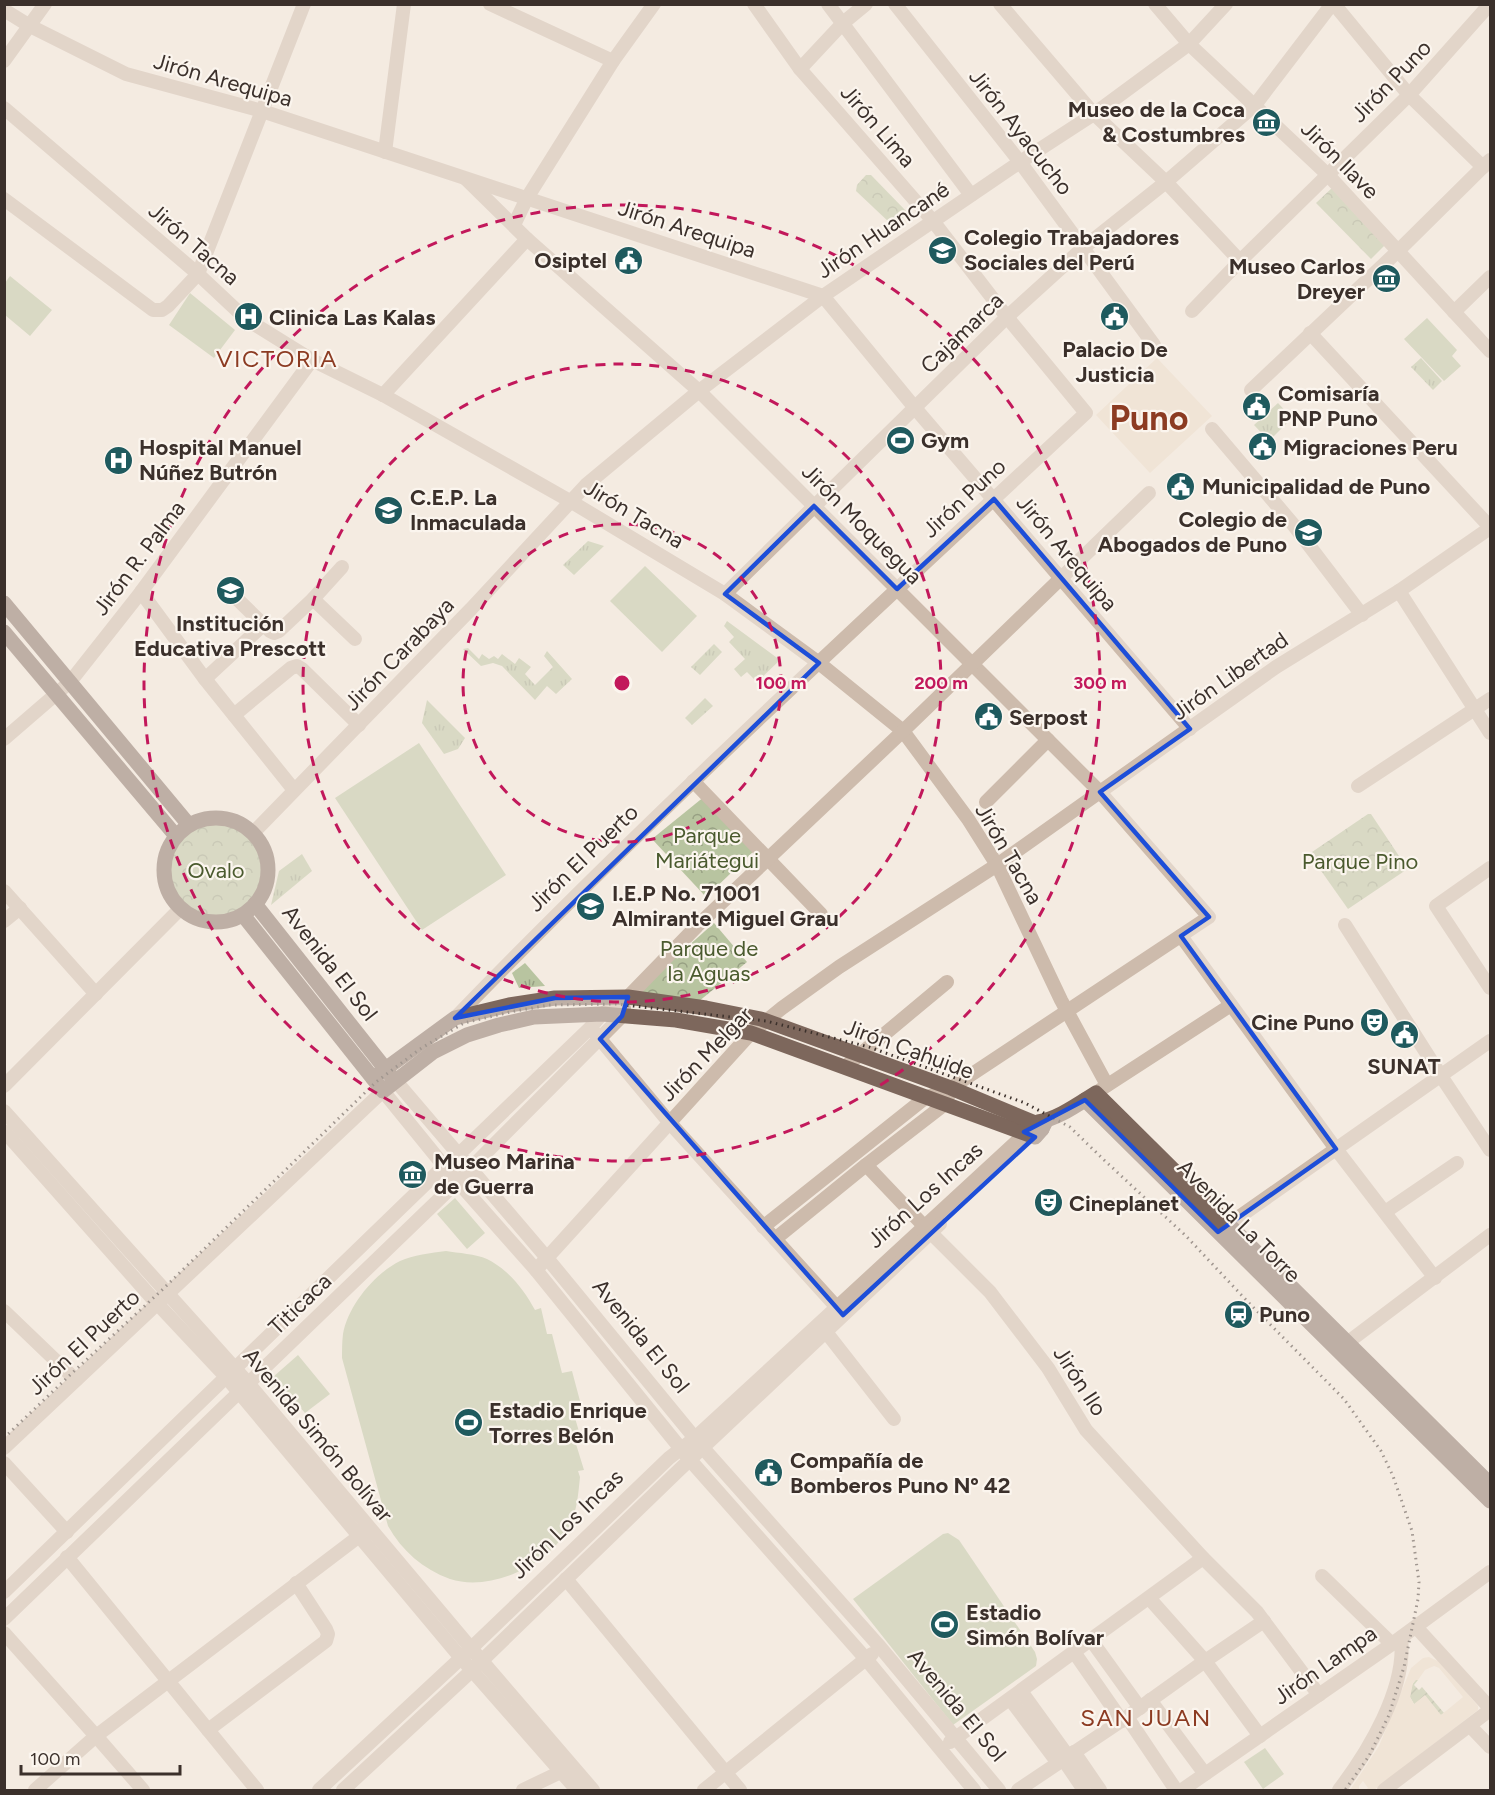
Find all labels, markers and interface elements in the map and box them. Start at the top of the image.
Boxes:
street label: Jirón Puno [1345,34,1437,128]
street label: Jirón Arequipa [151,47,295,113]
street label: Jirón Ayacucho [963,64,1079,200]
street label: Jirón Lima [835,79,921,173]
place label: Museo de la Coca & Costumbres [1068,96,1245,148]
museum icon: Museo de la Coca & Costumbres [1250,106,1282,138]
street label: Jirón Ilave [1295,115,1385,205]
street label: Jirón Huancané [812,176,954,284]
street label: Jirón Arequipa [615,194,759,264]
street label: Jirón Tacna [143,197,245,291]
place label: Colegio Trabajadores Sociales del Perú [964,224,1179,276]
school or university icon: Colegio Trabajadores Sociales del Perú [927,234,959,266]
public building icon: Osiptel [612,244,644,276]
place label: Osiptel [534,247,607,274]
place label: Museo Carlos Dreyer [1229,253,1366,305]
museum icon: Museo Carlos Dreyer [1370,263,1402,295]
street label: Cajamarca [915,287,1009,379]
hospital icon: Clinica Las Kalas [232,301,264,333]
public building icon: Palacio De Justicia [1099,301,1131,333]
place label: Clinica Las Kalas [269,304,436,331]
place label: Palacio De Justicia [1062,336,1168,388]
district label: VICTORIA [216,344,338,373]
place label: Comisaría PNP Puno [1278,380,1380,432]
public building icon: Comisaría PNP Puno [1241,390,1273,422]
district label: Puno [1110,398,1188,439]
sports icon: Gym [884,424,916,456]
place label: Gym [921,427,969,454]
public building icon: Migraciones Peru [1246,431,1278,463]
place label: Hospital Manuel Núñez Butrón [139,434,302,486]
place label: Migraciones Peru [1283,434,1458,461]
hospital icon: Hospital Manuel Núñez Butrón [102,444,134,476]
street label: Jirón Puno [917,453,1011,543]
street label: Jirón Moquegua [796,458,928,590]
public building icon: Municipalidad de Puno [1165,470,1197,502]
place label: Municipalidad de Puno [1202,473,1430,500]
street label: Jirón Tacna [579,474,689,554]
place label: C.E.P. La Inmaculada [410,484,526,536]
street label: Jirón Arequipa [1011,490,1123,616]
school or university icon: C.E.P. La Inmaculada [373,494,405,526]
street label: Jirón R. Palma [87,495,191,621]
place label: Colegio de Abogados de Puno [1098,506,1287,558]
school or university icon: Colegio de Abogados de Puno [1292,516,1324,548]
school or university icon: Institución Educativa Prescott [214,575,246,607]
street label: Jirón Carabaya [338,592,460,716]
place label: Institución Educativa Prescott [134,610,326,662]
street label: Jirón Libertad [1167,626,1293,726]
text: 100 m [756,672,806,694]
text: 200 m [914,672,968,694]
text: 300 m [1073,672,1127,694]
centre of rings [612,673,632,693]
public building icon: Serpost [972,701,1004,733]
place label: Serpost [1009,704,1088,731]
street label: Jirón El Puerto [522,799,644,917]
street label: Jirón Tacna [969,799,1049,909]
park label: Parque Mariátegui [655,822,759,874]
park label: Parque Pino [1302,848,1418,875]
park label: Ovalo [187,857,245,884]
place label: I.E.P No. 71001 Almirante Miguel Grau [612,880,839,932]
school or university icon: I.E.P No. 71001 Almirante Miguel Grau [575,890,607,922]
street label: Avenida El Sol [277,900,383,1026]
park label: Parque de la Aguas [660,935,758,987]
street label: Jirón Melgar [654,1001,758,1107]
theatre icon: Cine Puno [1359,1006,1391,1038]
place label: Cine Puno [1251,1009,1354,1036]
street label: Jirón Cahuide [840,1013,978,1085]
public building icon: SUNAT [1388,1018,1420,1050]
place label: SUNAT [1367,1053,1441,1080]
street label: Jirón Los Incas [862,1136,988,1254]
place label: Museo Marina de Guerra [434,1148,575,1200]
street label: Avenida La Torre [1172,1154,1306,1288]
museum icon: Museo Marina de Guerra [397,1158,429,1190]
theatre icon: Cineplanet [1032,1187,1064,1219]
place label: Cineplanet [1069,1190,1179,1217]
street label: Titicaca [263,1268,337,1340]
street label: Avenida El Sol [587,1273,695,1399]
street label: Jirón El Puerto [22,1283,146,1401]
station icon: Puno [1222,1298,1254,1330]
place label: Puno [1259,1301,1310,1328]
street label: Jirón Ilo [1047,1341,1113,1421]
street label: Avenida Simón Bolívar [237,1343,399,1528]
place label: Estadio Enrique Torres Belón [489,1397,647,1449]
sports icon: Estadio Enrique Torres Belón [452,1407,484,1439]
place label: Compañía de Bomberos Puno Nº 42 [790,1447,1010,1499]
public building icon: Compañía de Bomberos Puno Nº 42 [753,1457,785,1489]
street label: Jirón Los Incas [505,1464,629,1584]
place label: Estadio Simón Bolívar [966,1599,1105,1651]
sports icon: Estadio Simón Bolívar [929,1609,961,1641]
street label: Jirón Lampa [1268,1620,1382,1710]
street label: Avenida El Sol [902,1643,1012,1767]
district label: SAN JUAN [1080,1703,1212,1732]
scale bar [21,1738,180,1776]
text: 100 m [30,1748,80,1770]

